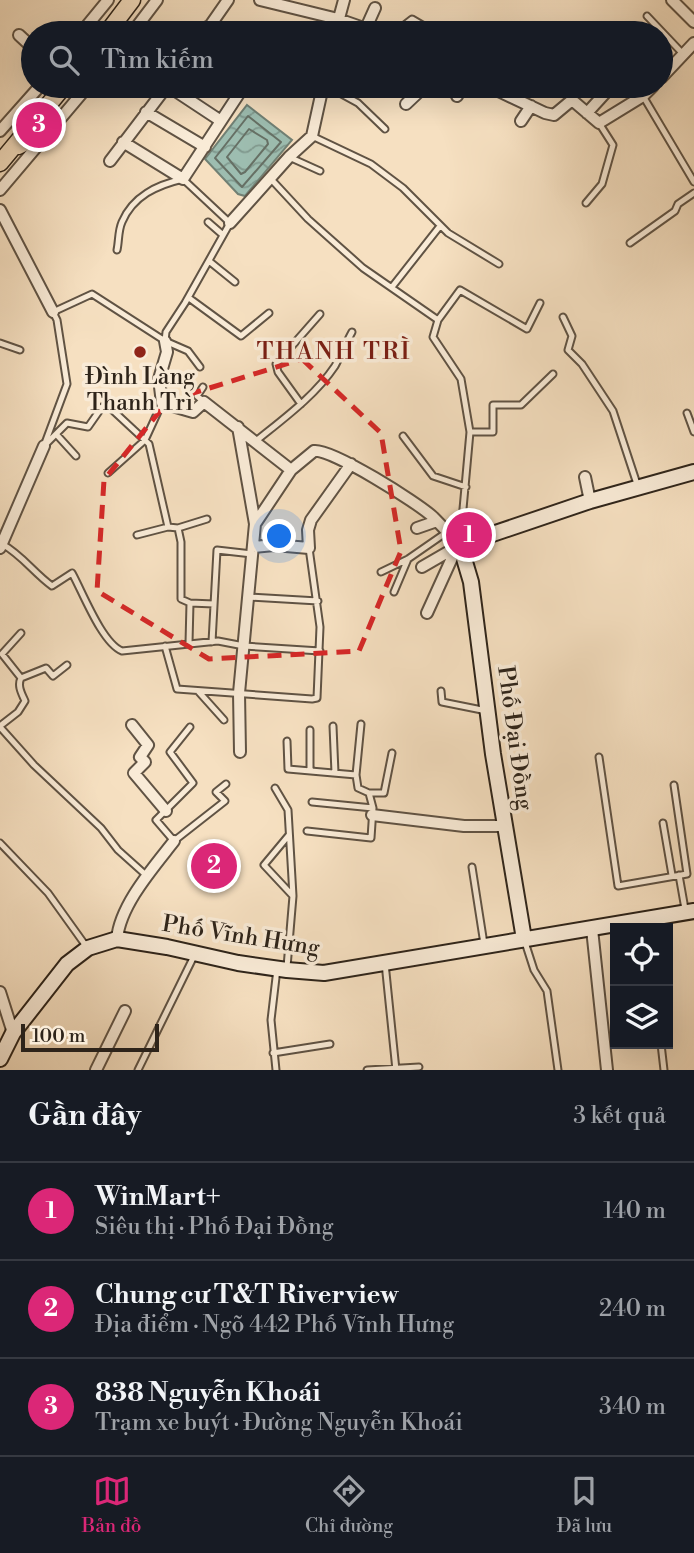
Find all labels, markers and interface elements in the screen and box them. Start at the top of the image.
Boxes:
search box [21,21,673,98]
icon: search [45,41,83,79]
text: Tìm kiếm [101,44,214,76]
pin: 3 [16,99,62,151]
district label: THANH TRÌ [256,336,412,367]
marker: Đình Làng Thanh Trì [132,344,148,360]
place label: Đình Làng Thanh Trì [85,363,195,417]
pin: 1 [446,509,492,561]
your location [262,519,296,553]
street label: Phố Đại Đồng [491,664,539,812]
pin: 2 [191,840,237,892]
street label: Phố Vĩnh Hưng [160,910,322,962]
map controls [610,923,673,1049]
button: locate [610,923,673,986]
button: layers [610,986,673,1049]
scale bar [21,1021,159,1053]
text: 100 m [32,1024,85,1048]
text: Gần đây [28,1097,141,1135]
text: 3 kết quả [573,1102,666,1130]
text: WinMart+ [95,1181,221,1213]
text: 1 [45,1197,57,1225]
text: 140 m [603,1197,666,1225]
text: Siêu thị · Phố Đại Đồng [95,1213,334,1241]
text: Chung cư T&T Riverview [95,1279,399,1311]
text: 2 [44,1295,58,1323]
text: 240 m [599,1295,666,1323]
text: Địa điểm · Ngõ 442 Phố Vĩnh Hưng [95,1311,454,1339]
text: 838 Nguyễn Khoái [95,1377,321,1409]
text: 3 [44,1393,58,1421]
text: 340 m [599,1393,666,1421]
text: Trạm xe buýt · Đường Nguyễn Khoái [95,1409,463,1437]
tab: Bản đồ [82,1472,141,1538]
tab: Chỉ đường [305,1472,393,1538]
tab: Đã lưu [557,1472,612,1538]

